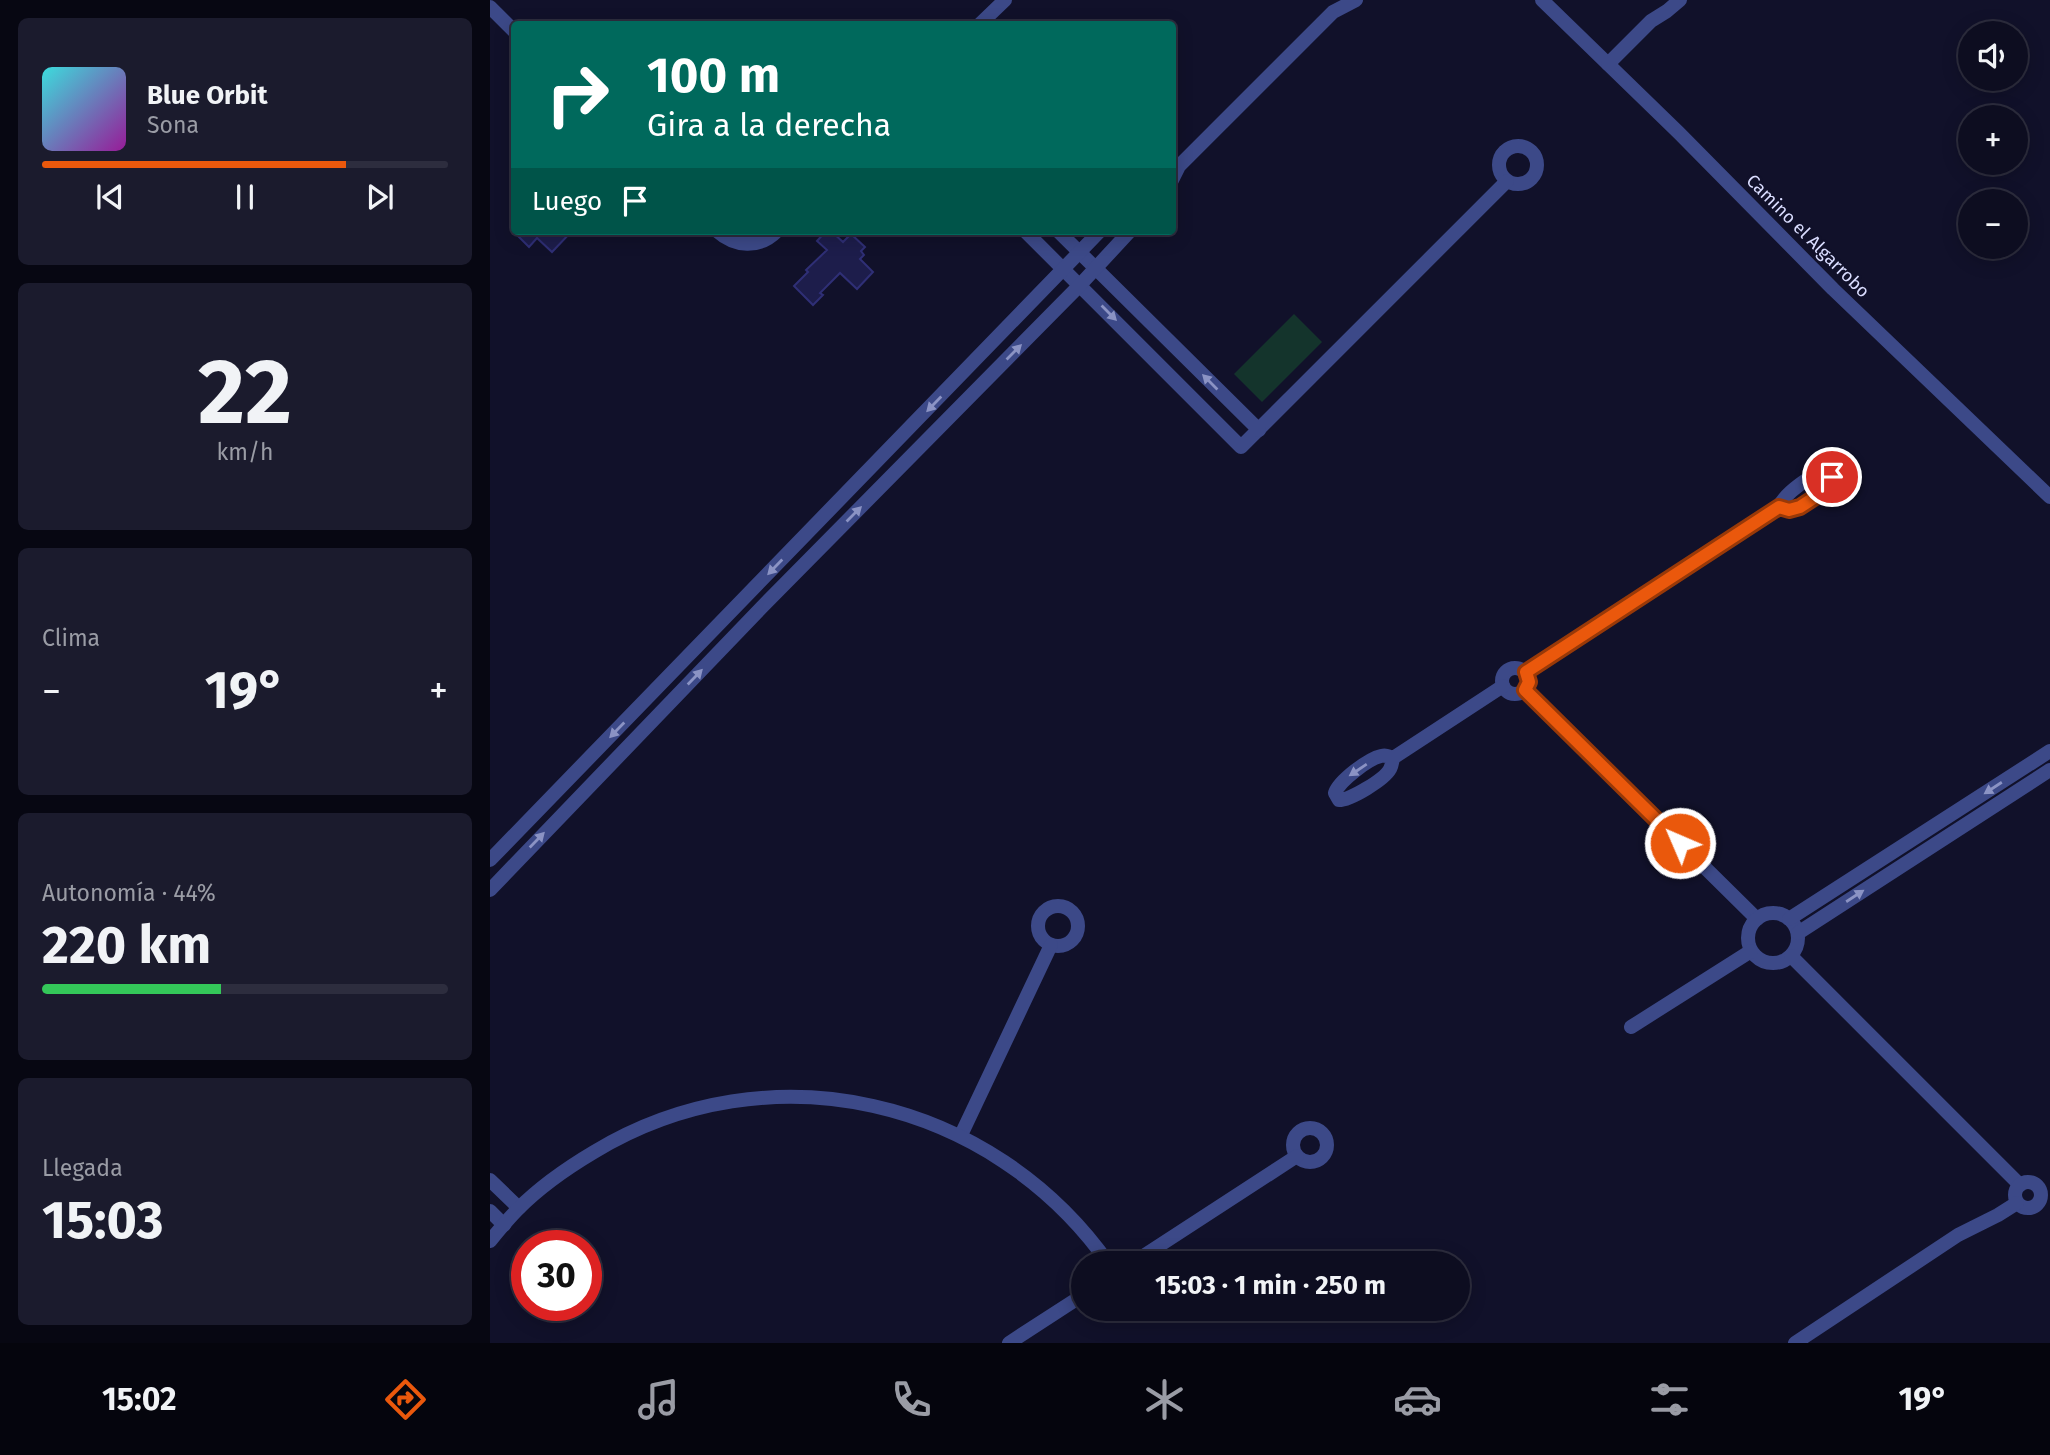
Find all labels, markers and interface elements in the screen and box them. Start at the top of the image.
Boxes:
map controls [1958,21,2028,259]
button: sound [1958,21,2028,91]
text: 100 m [647,46,780,105]
icon: right [532,49,623,140]
text: Blue Orbit [147,80,267,111]
button: + [1958,105,2028,175]
text: Gira a la derecha [647,106,891,144]
text: Sona [147,111,199,139]
street label: Camino el Algarrobo [1742,170,1874,302]
icon: previous [91,178,129,216]
icon: pause [226,178,264,216]
icon: next [361,178,399,216]
icon: arrive [616,182,654,220]
text: Luego [532,186,602,217]
button: − [1958,189,2028,259]
one-way arrow [1100,305,1117,322]
text: 22 [198,338,292,447]
one-way arrow [1006,344,1022,360]
one-way arrow [1202,373,1219,390]
one-way arrow [926,395,943,411]
text: km/h [217,438,273,466]
pin [1802,447,1862,507]
icon: arrive [1813,458,1851,496]
one-way arrow [846,506,862,522]
one-way arrow [767,558,784,575]
text: Clima [42,624,100,652]
text: 19° [205,659,285,722]
text: − [42,668,61,714]
text: + [429,668,448,714]
one-way arrow [687,668,704,685]
one-way arrow [608,721,625,738]
one-way arrow [1349,763,1367,777]
one-way arrow [1983,781,2002,794]
position arrow [1643,806,1717,880]
one-way arrow [529,832,546,849]
text: Autonomía · 44% [42,879,216,907]
one-way arrow [1846,889,1864,903]
text: 220 km [42,914,211,977]
text: Llegada [42,1154,123,1182]
text: 15:03 [42,1189,163,1252]
speed limit sign: 30 [511,1230,602,1321]
text: 15:03 · 1 min · 250 m [1155,1270,1386,1301]
icon: directions [381,1375,430,1424]
icon: music [634,1375,683,1424]
icon: phone [887,1375,936,1424]
icon: climate [1140,1375,1189,1424]
icon: car [1393,1375,1442,1424]
icon: filters [1645,1375,1694,1424]
text: 15:02 [102,1380,177,1418]
text: 19° [1898,1380,1948,1418]

